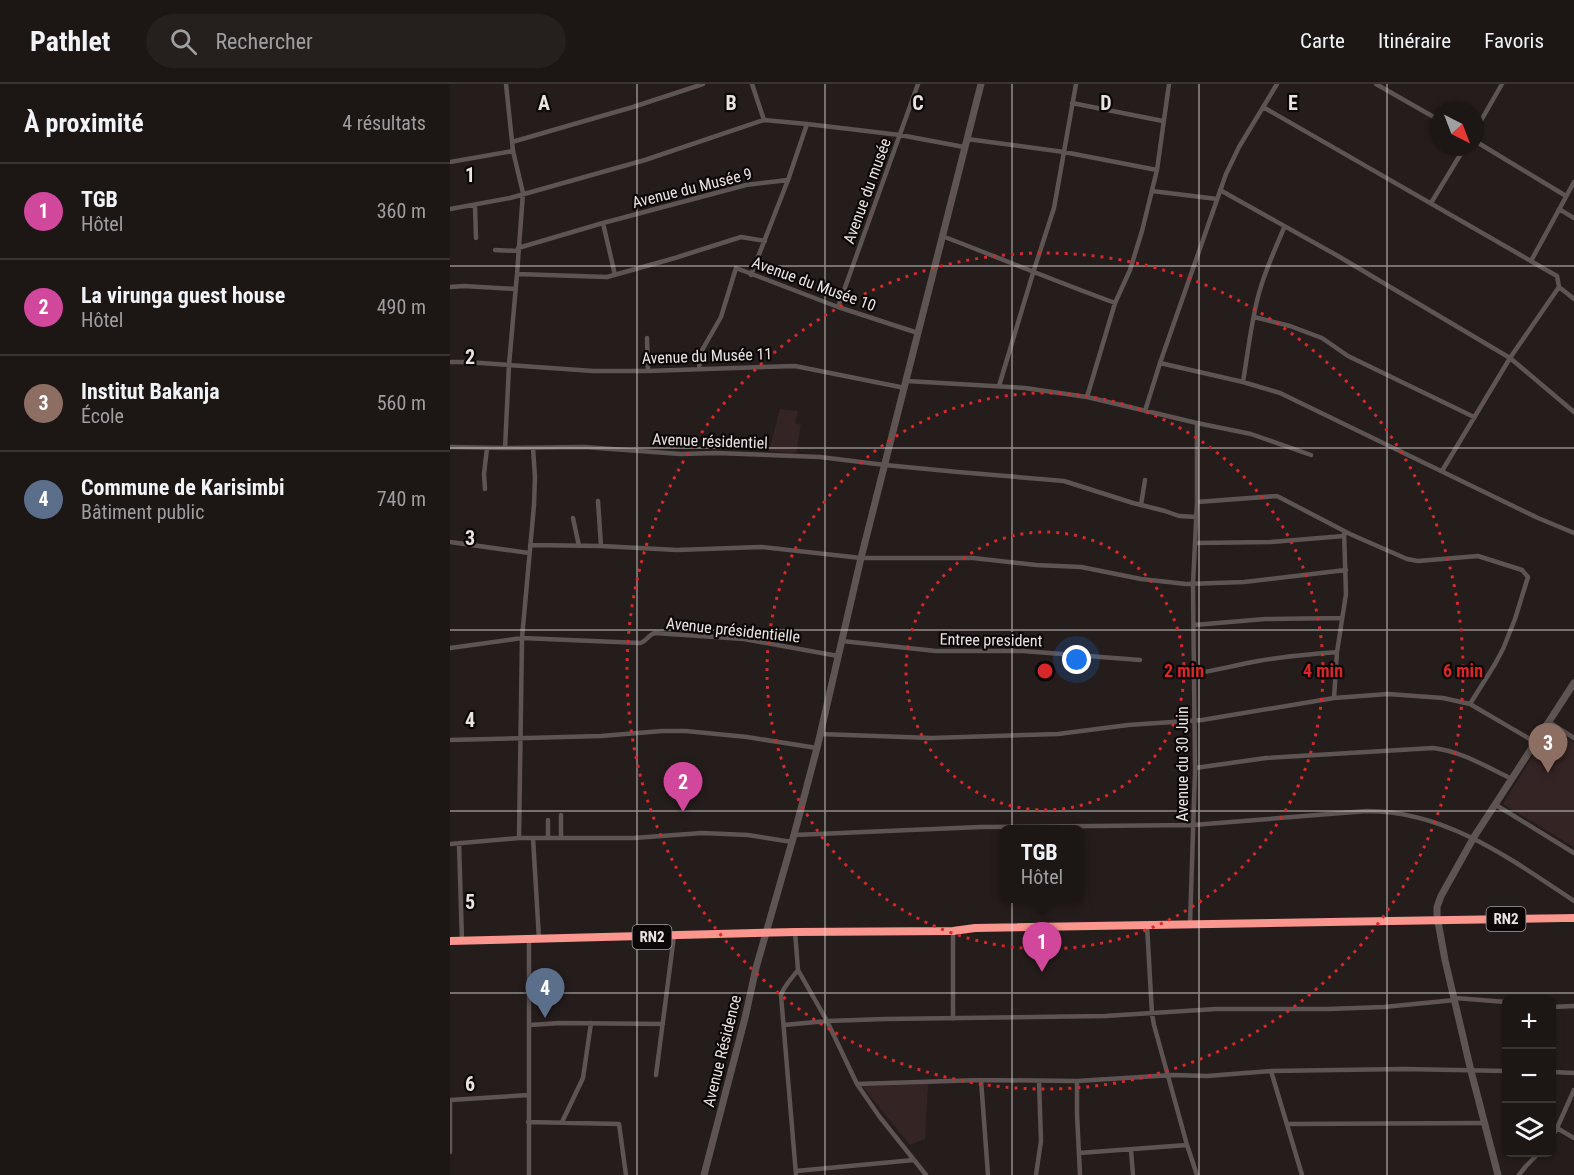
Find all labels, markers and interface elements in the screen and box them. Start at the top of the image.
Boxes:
search box [146,14,566,68]
text: Pathlet [30,25,110,58]
icon: search [167,25,200,58]
text: Rechercher [215,29,313,54]
text: Carte [1300,29,1345,53]
text: Itinéraire [1378,29,1451,53]
text: Favoris [1484,29,1544,53]
text: A [538,91,550,115]
text: B [725,91,737,115]
text: C [912,91,924,115]
text: D [1100,91,1112,115]
text: E [1288,91,1298,115]
north arrow [1430,102,1484,156]
text: À proximité [24,108,144,138]
text: 4 résultats [342,111,426,135]
street label: Avenue du musée [839,136,895,246]
text: 1 [465,163,475,187]
street label: Avenue du Musée 9 [630,164,754,212]
text: TGB [81,187,118,212]
text: 1 [38,199,49,223]
text: 360 m [377,199,426,223]
text: Hôtel [81,212,123,236]
street label: Avenue du Musée 10 [749,253,879,315]
text: La virunga guest house [81,283,285,308]
text: 2 [38,295,49,319]
text: 490 m [377,295,426,319]
text: Hôtel [81,308,123,332]
street label: Avenue du Musée 11 [641,344,773,368]
text: 2 [465,345,475,369]
text: Institut Bakanja [81,379,220,404]
text: 3 [38,391,49,415]
text: 560 m [377,391,426,415]
text: École [81,404,124,428]
street label: Avenue résidentiel [652,429,768,453]
text: Commune de Karisimbi [81,475,285,500]
text: 4 [38,487,49,511]
text: 740 m [377,487,426,511]
text: Bâtiment public [81,500,204,524]
text: 3 [465,526,475,550]
street label: Avenue présidentielle [665,614,801,646]
street label: Entree president [939,630,1043,650]
your location [1062,645,1091,674]
text: 2 min [1164,660,1204,681]
text: 4 min [1303,660,1343,681]
text: 6 min [1443,660,1483,681]
centre of rings [1035,661,1055,681]
street label: Avenue du 30 Juin [1173,706,1192,822]
text: 4 [465,708,475,732]
pin: 3 [1528,724,1568,773]
pin: 2 [664,762,702,812]
popup [1000,825,1084,903]
text: TGB [1021,840,1058,865]
text: Hôtel [1021,865,1063,889]
text: 5 [465,890,475,914]
road number: RN2 [1486,907,1526,931]
pin: 1 [1022,922,1062,972]
road number: RN2 [632,925,672,949]
pin: 4 [526,968,565,1018]
street label: Avenue Résidence [699,993,745,1109]
map controls [1502,995,1556,1157]
button: + [1502,995,1556,1049]
button: − [1502,1049,1556,1103]
text: 6 [465,1072,475,1096]
button: layers [1502,1103,1556,1157]

